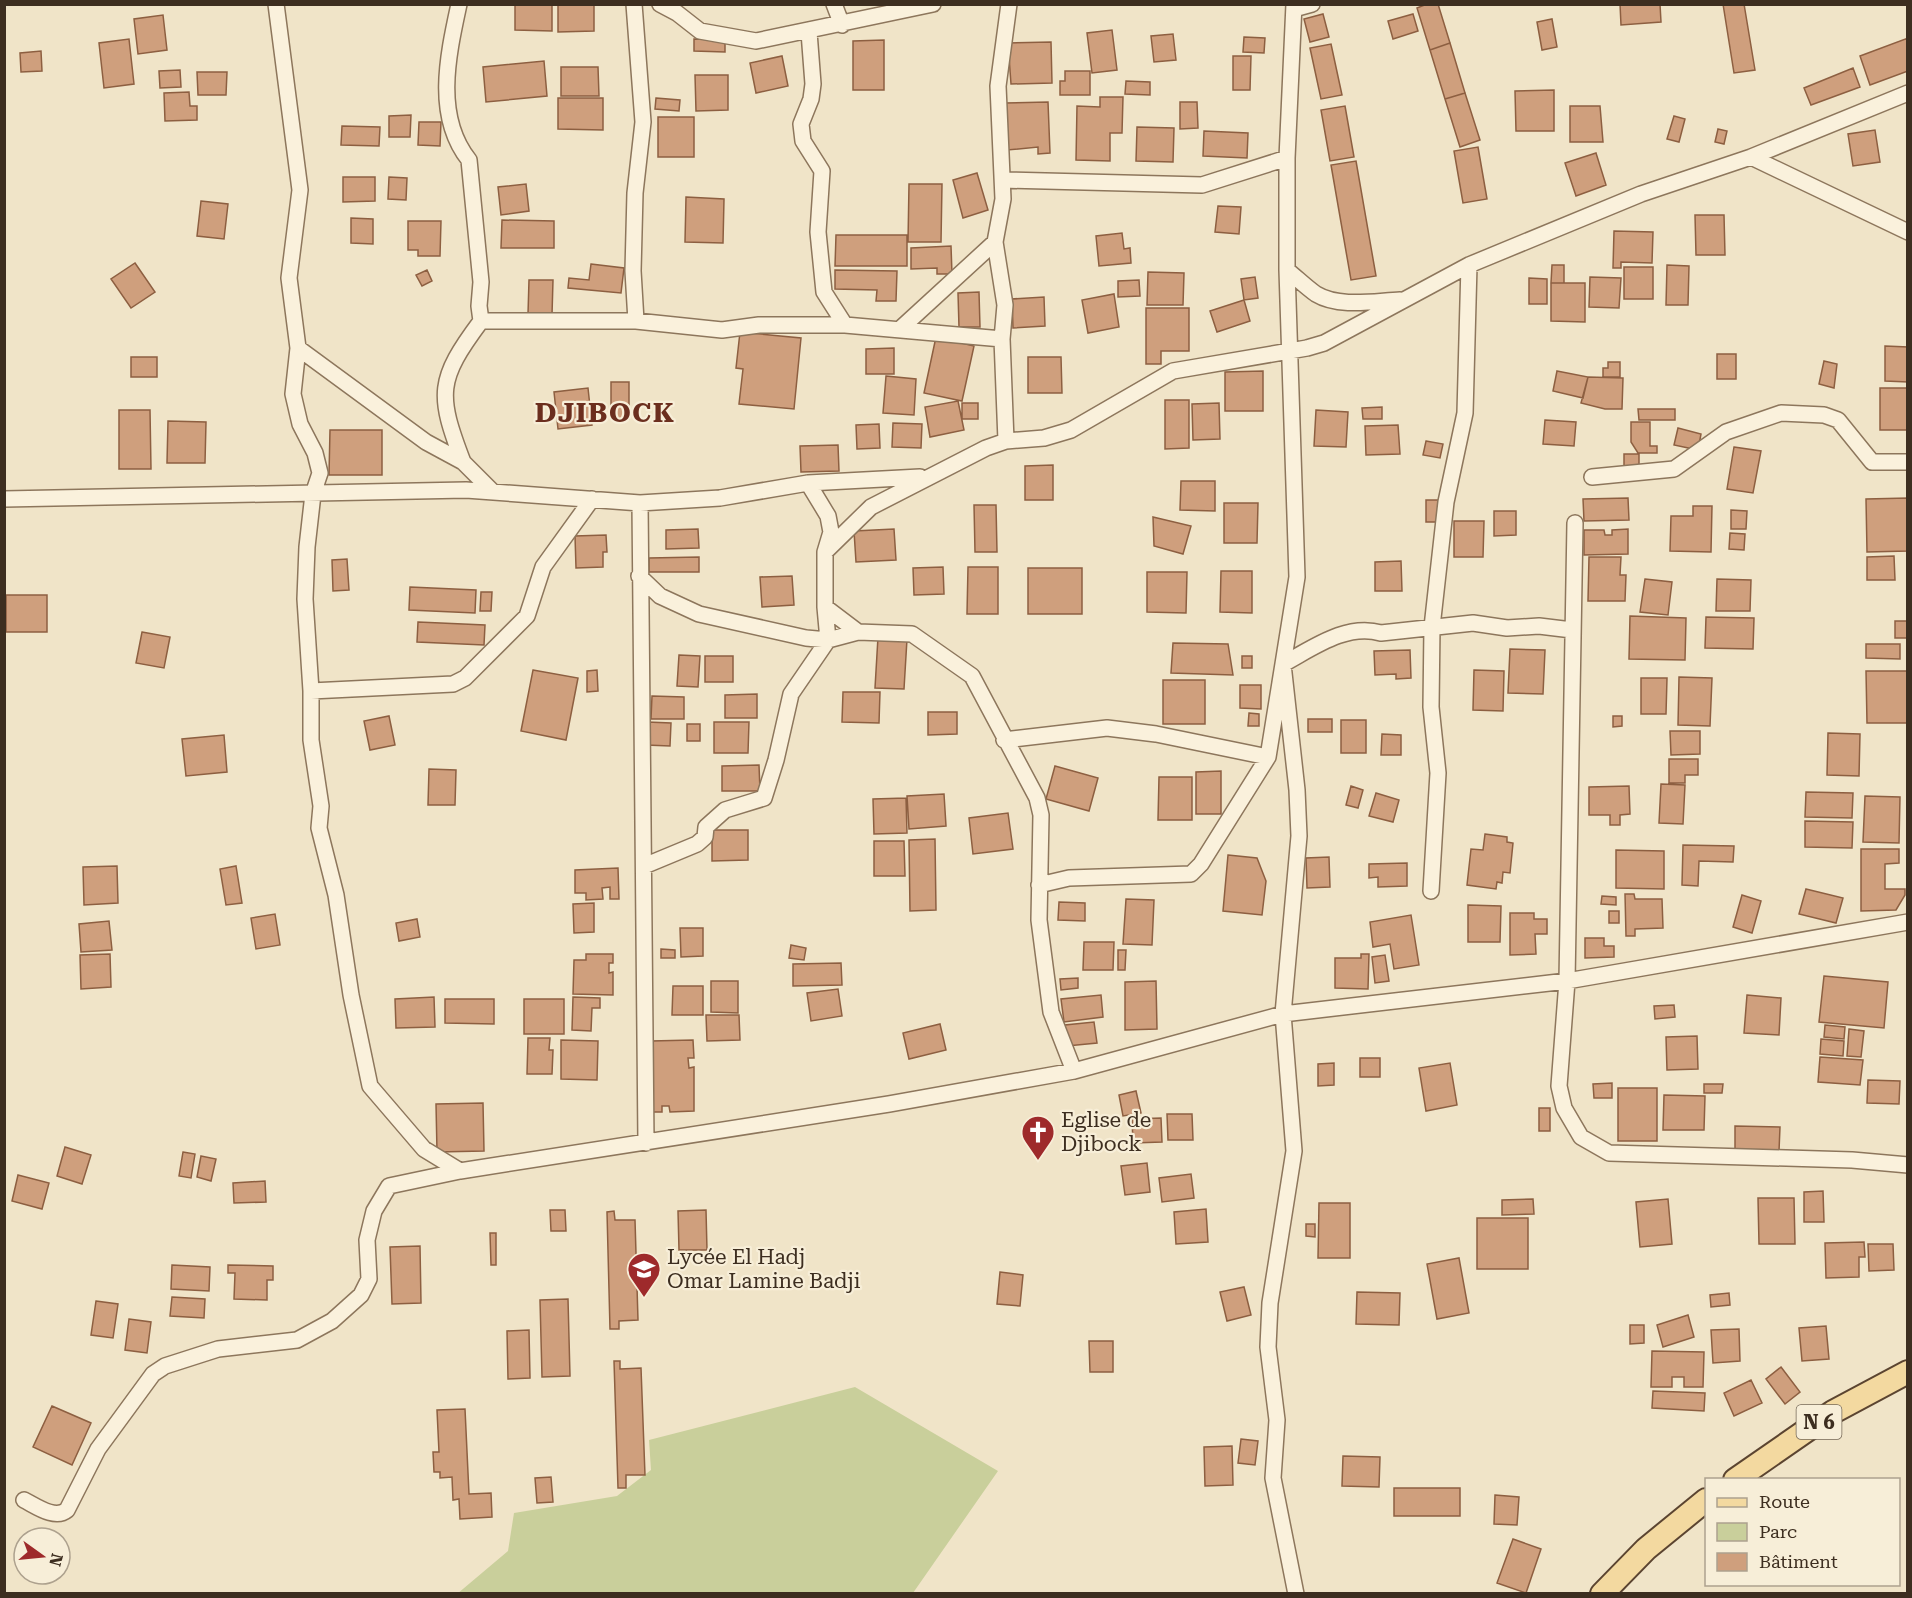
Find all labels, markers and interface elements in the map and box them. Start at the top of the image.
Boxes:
district label: DJIBOCK [535,397,675,429]
place label: Eglise de Djibock [1061,1108,1151,1156]
church icon: Eglise de Djibock [1020,1114,1056,1161]
place label: Lycée El Hadj Omar Lamine Badji [667,1245,861,1293]
school or university icon: Lycée El Hadj Omar Lamine Badji [626,1251,662,1298]
road number: N 6 [1796,1405,1842,1439]
legend [1705,1478,1900,1586]
text: Route [1759,1491,1810,1512]
text: Parc [1759,1521,1797,1542]
north arrow [12,1526,72,1586]
text: N [45,1551,67,1568]
text: Bâtiment [1759,1551,1838,1572]

